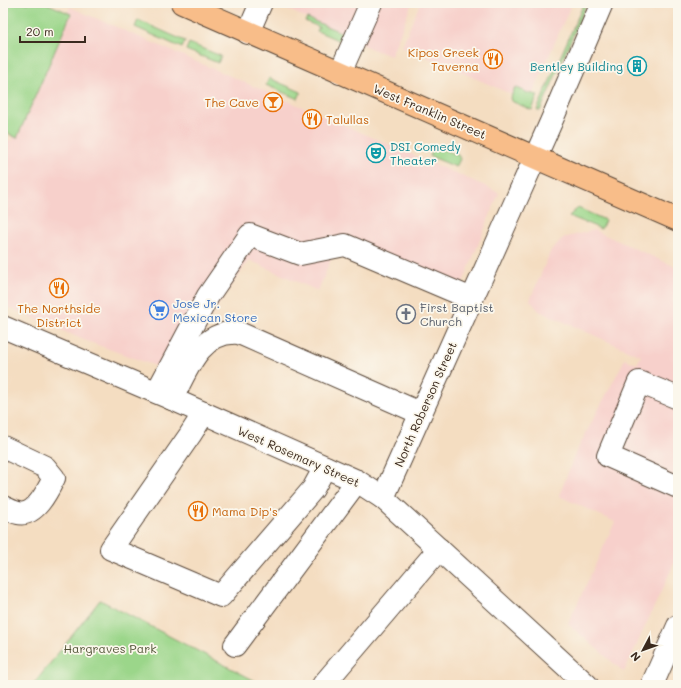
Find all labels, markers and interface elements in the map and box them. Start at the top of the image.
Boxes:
scale bar [20,18,85,44]
text: 20 m [26,23,54,39]
place label: Kipos Greek Taverna [408,44,479,74]
restaurant icon: Kipos Greek Taverna [482,48,504,70]
building icon: Bentley Building [626,55,648,77]
place label: Bentley Building [530,58,623,74]
street label: West Franklin Street [371,80,489,142]
bar icon: The Cave [262,91,284,113]
place label: The Cave [204,94,259,110]
restaurant icon: Talullas [301,108,323,130]
place label: Talullas [326,111,369,127]
place label: DSI Comedy Theater [390,138,461,168]
theatre icon: DSI Comedy Theater [365,142,387,164]
restaurant icon: The Northside District [48,277,70,299]
place label: Jose Jr. Mexican Store [173,295,257,325]
supermarket icon: Jose Jr. Mexican Store [148,299,170,321]
place label: First Baptist Church [420,299,494,329]
place label: The Northside District [17,300,101,330]
church icon: First Baptist Church [395,303,417,325]
street label: North Roberson Street [390,339,460,469]
street label: West Rosemary Street [235,422,363,490]
restaurant icon: Mama Dip's [187,500,209,522]
place label: Mama Dip's [212,503,278,519]
north arrow [623,630,663,670]
park label: Hargraves Park [63,640,157,656]
text: N [627,649,643,665]

